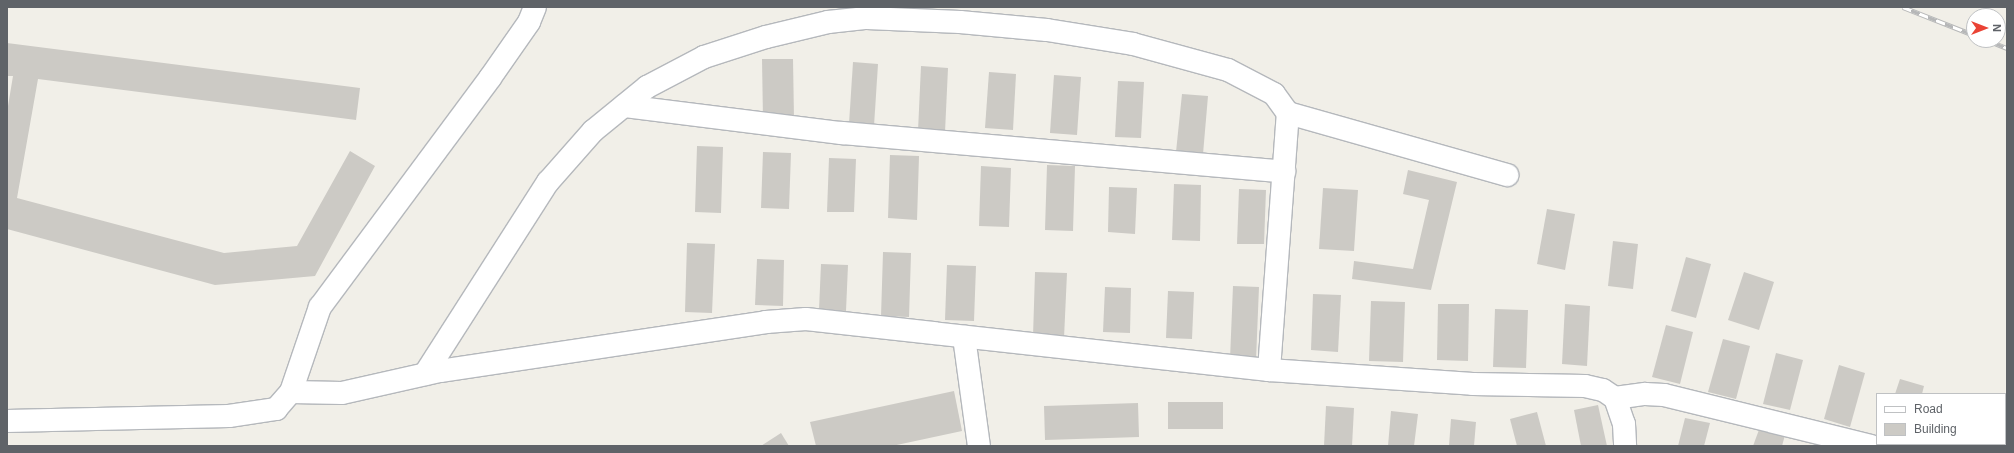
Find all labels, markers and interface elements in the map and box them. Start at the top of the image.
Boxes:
north arrow [1966,8,2006,48]
text: N [1991,24,2003,32]
legend [1876,393,2006,445]
text: Road [1914,402,1943,416]
text: Building [1914,422,1957,436]

